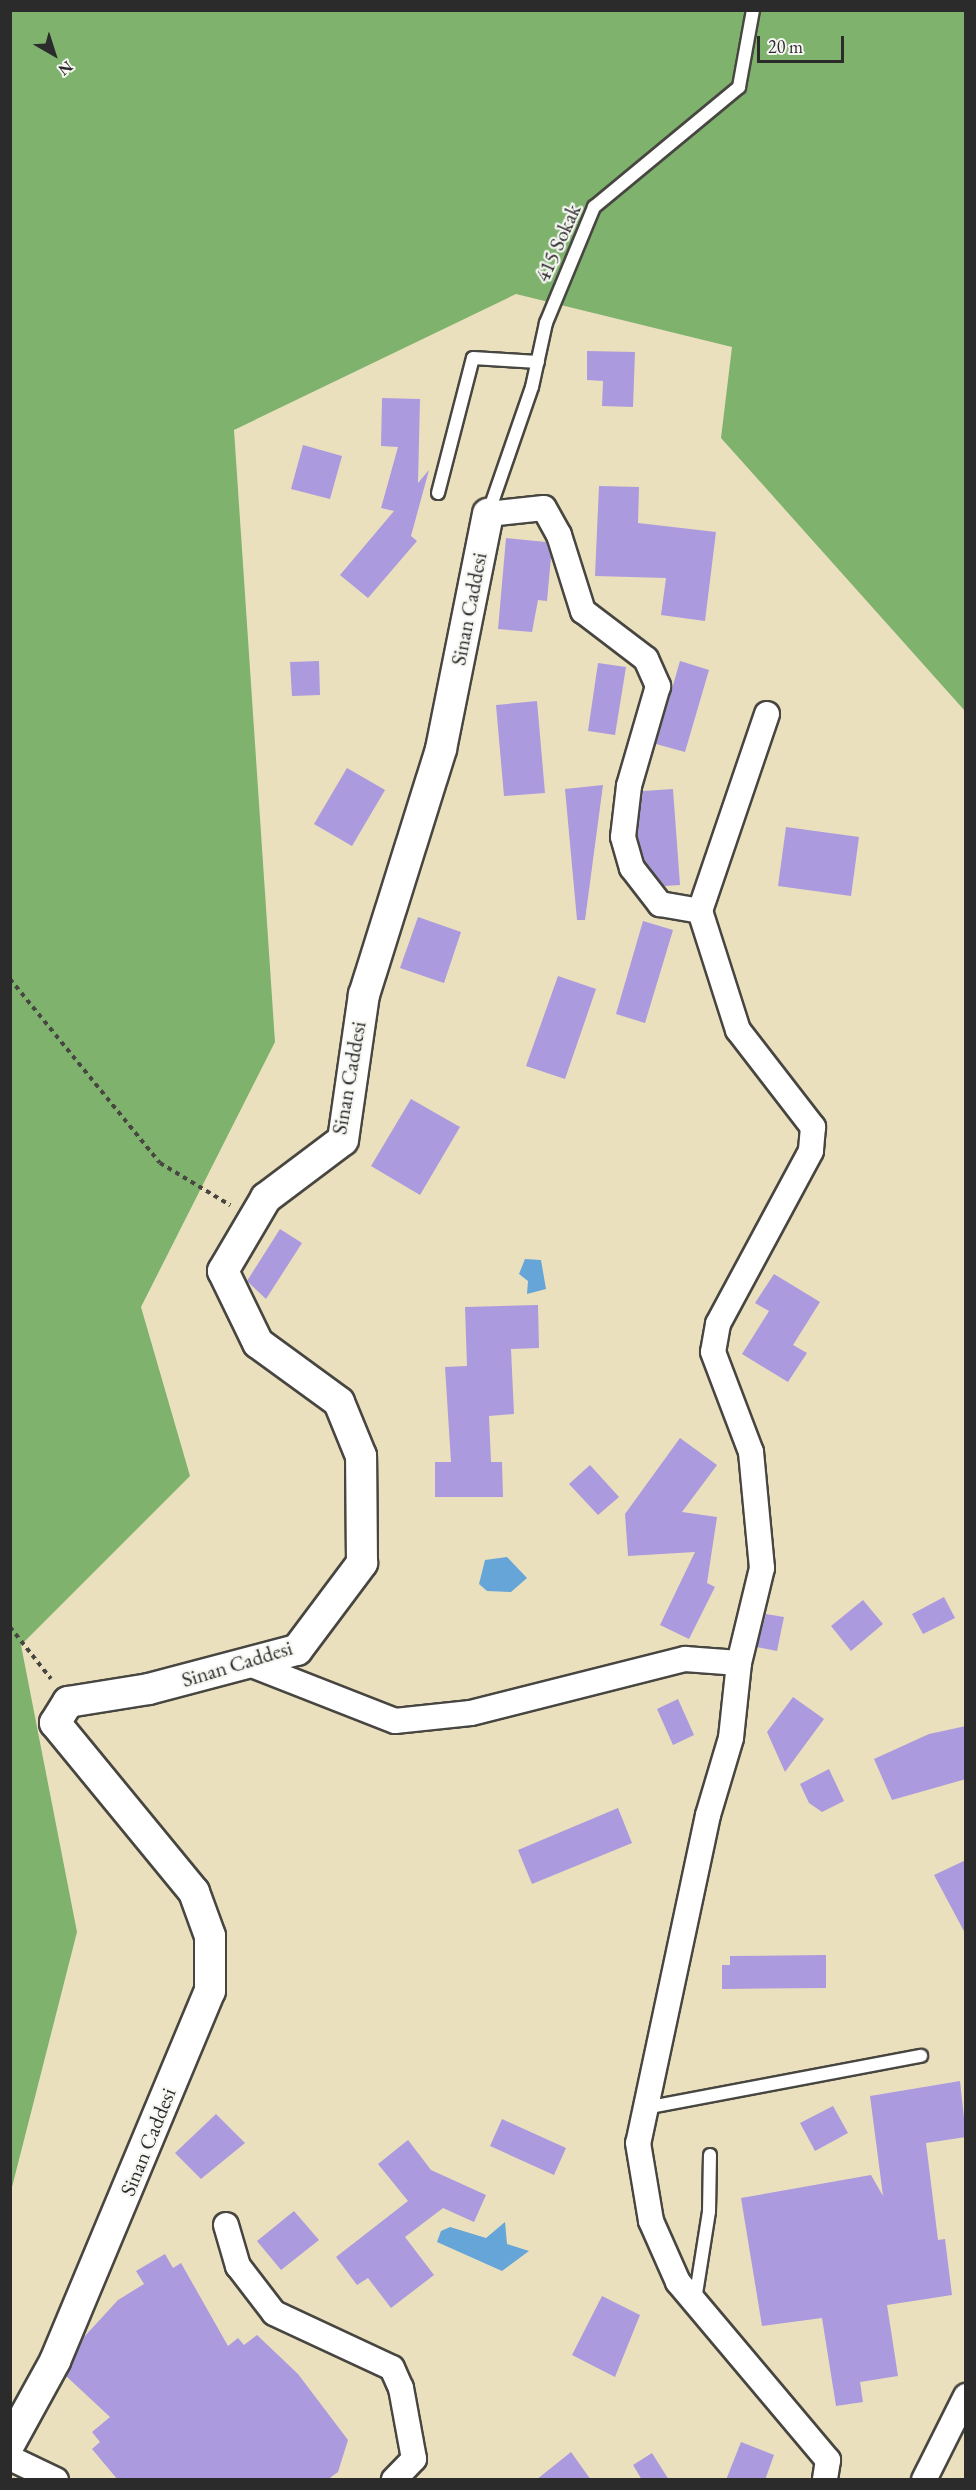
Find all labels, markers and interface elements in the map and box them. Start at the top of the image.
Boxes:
north arrow [24,24,84,84]
scale bar [760,24,847,62]
text: 20 m [768,35,803,58]
text: N [54,56,77,81]
street label: 415 Sokak [530,200,586,286]
street label: Sinan Caddesi [446,550,492,668]
street label: Sinan Caddesi [327,1020,371,1136]
street label: Sinan Caddesi [179,1635,295,1693]
street label: Sinan Caddesi [115,2084,181,2200]

